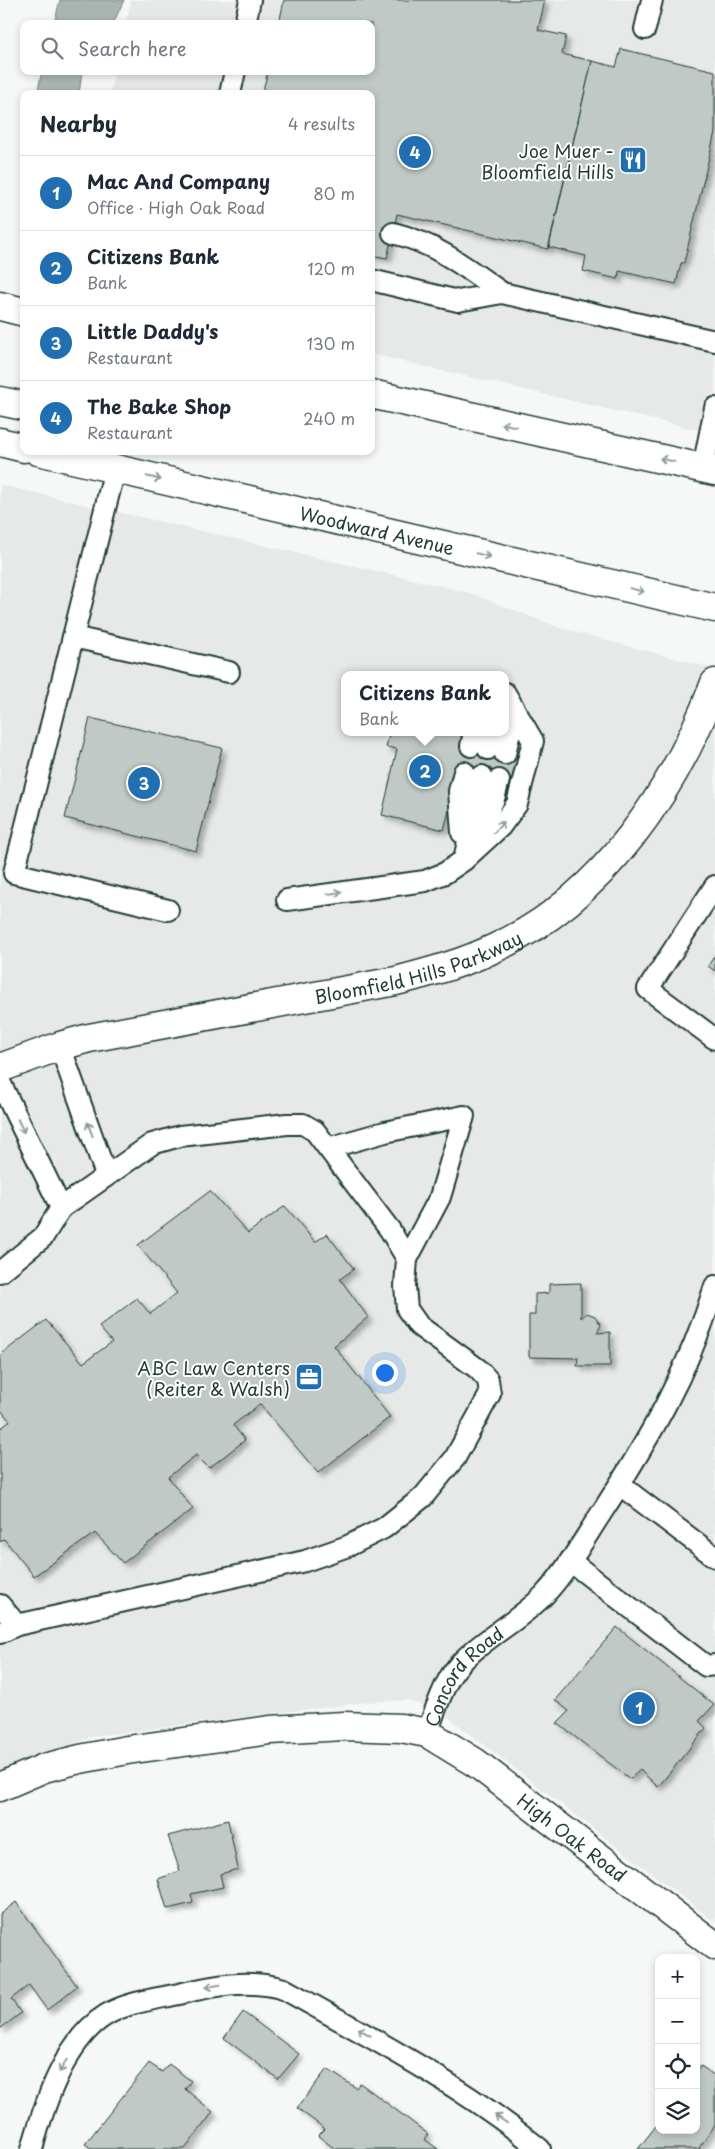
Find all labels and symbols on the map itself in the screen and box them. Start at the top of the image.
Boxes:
pin: 4 [399,133,431,171]
place label: Joe Muer - Bloomfield Hills [481,137,614,185]
restaurant icon: Joe Muer - Bloomfield Hills [618,145,648,175]
one-way arrow [501,420,517,429]
one-way arrow [660,455,676,465]
one-way arrow [145,474,161,483]
street label: Woodward Avenue [297,499,457,561]
one-way arrow [474,550,490,560]
one-way arrow [628,586,644,595]
pin: 2 [409,752,441,790]
pin: 3 [128,764,160,802]
one-way arrow [493,820,505,833]
one-way arrow [327,888,343,898]
street label: Bloomfield Hills Parkway [312,923,526,1009]
one-way arrow [17,1118,26,1133]
one-way arrow [85,1122,94,1137]
place label: ABC Law Centers (Reiter & Walsh) [137,1354,290,1402]
your location [372,1360,398,1386]
office icon: ABC Law Centers (Reiter & Walsh) [294,1362,324,1392]
street label: Concord Road [417,1619,509,1730]
pin: 1 [623,1689,655,1727]
street label: High Oak Road [512,1786,633,1888]
one-way arrow [206,1981,222,1991]
one-way arrow [357,2027,371,2037]
one-way arrow [58,2059,68,2073]
one-way arrow [494,2114,508,2124]

